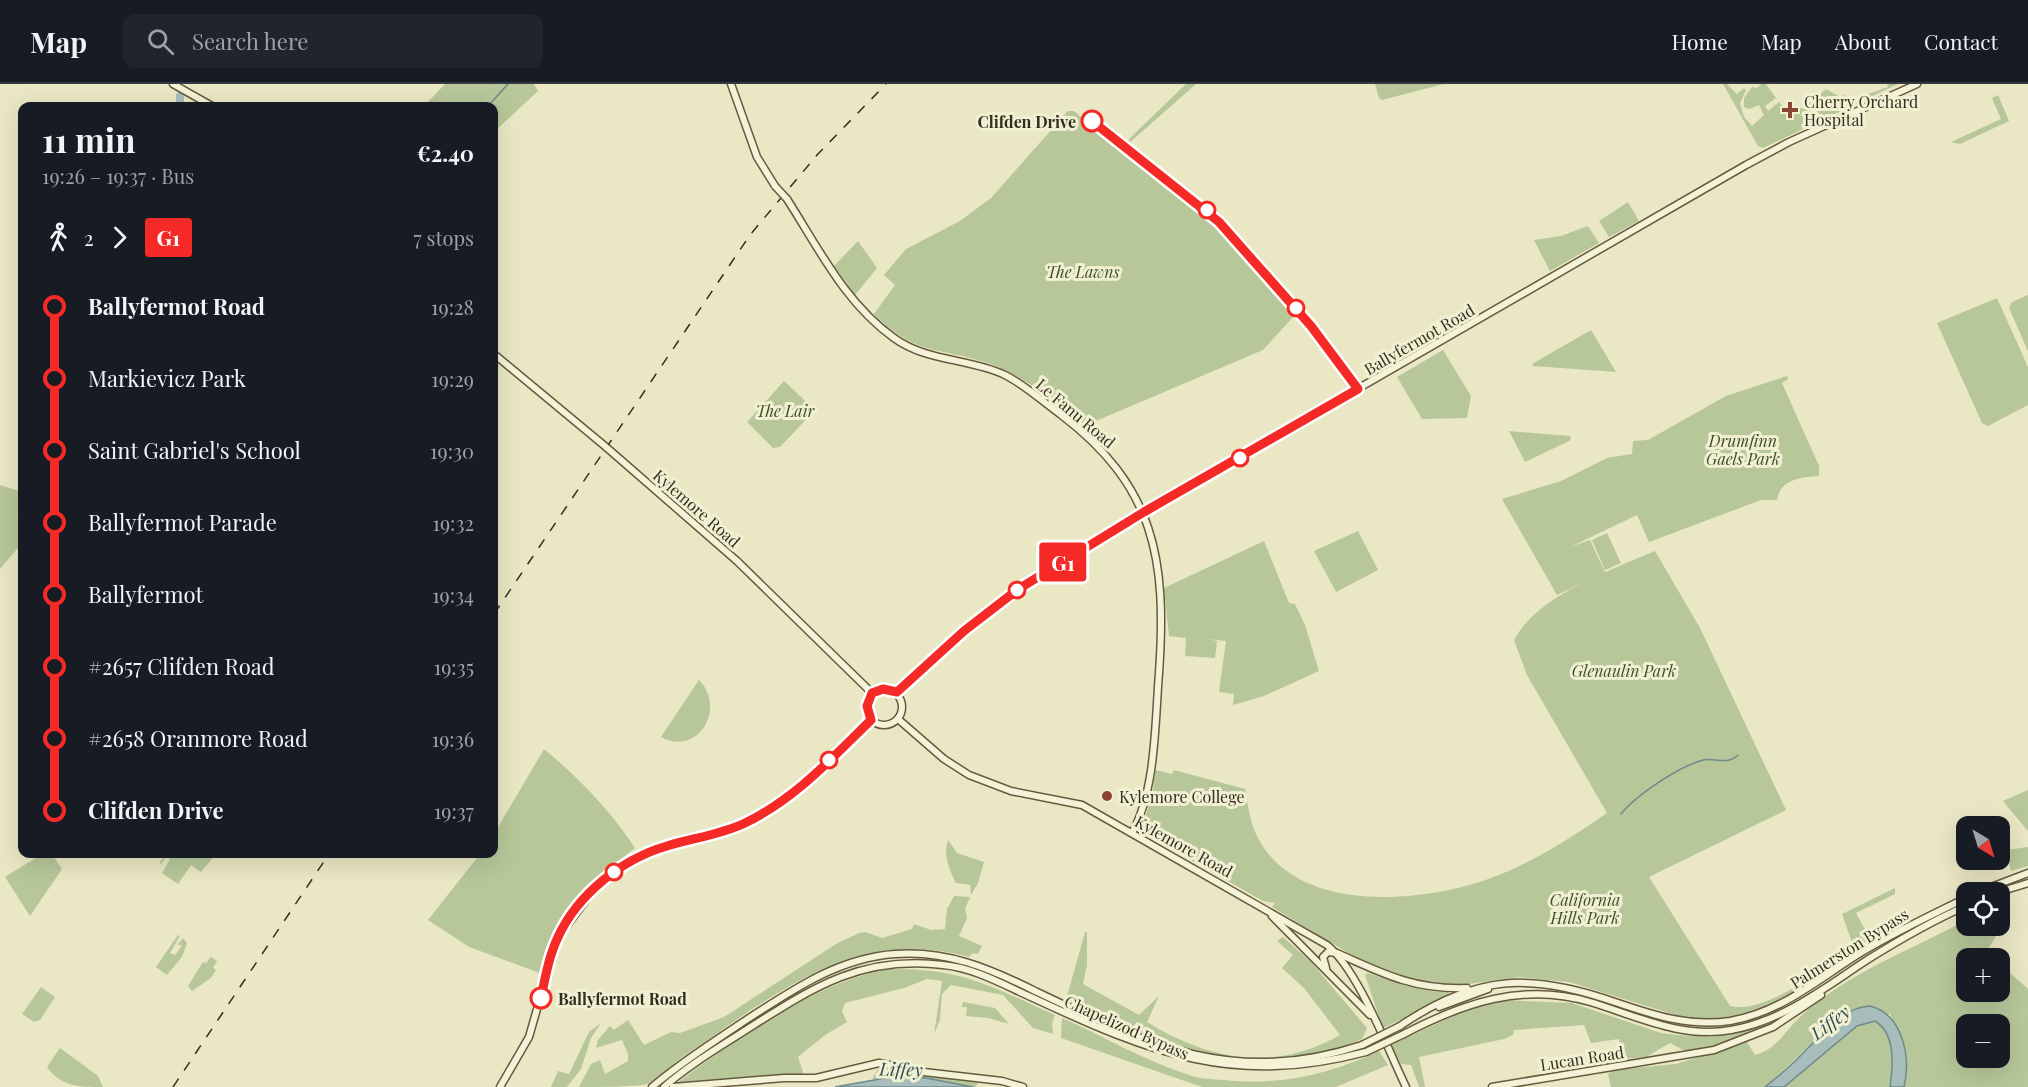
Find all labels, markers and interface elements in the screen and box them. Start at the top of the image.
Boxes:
search box [123,14,543,68]
text: Map [30,23,87,60]
icon: search [144,25,177,58]
text: Search here [192,26,308,56]
text: Home [1672,27,1728,55]
text: Map [1761,27,1802,55]
text: About [1835,27,1891,55]
text: Contact [1924,27,1998,55]
place label: Cherry Orchard Hospital [1804,91,1918,130]
marker: Cherry Orchard Hospital [1781,101,1799,119]
marker: Clifden Drive [1081,110,1103,132]
place label: Clifden Drive [977,111,1076,132]
text: 11 min [42,117,136,161]
text: €2.40 [417,138,474,168]
text: 19:26 – 19:37 · Bus [42,162,194,189]
unlabelled marker [1198,201,1216,219]
icon: walk [42,221,75,254]
icon: forward [103,221,136,254]
text: G1 [157,223,180,251]
text: 2 [84,224,94,251]
text: 7 stops [414,224,474,251]
park label: The Lawns [1046,261,1120,282]
text: Ballyfermot Road [88,291,265,321]
text: 19:28 [431,293,474,320]
unlabelled marker [1287,299,1305,317]
street label: Ballyfermot Road [1360,299,1478,379]
text: Markievicz Park [88,363,246,393]
text: 19:29 [431,365,474,392]
street label: Le Fanu Road [1032,374,1120,452]
park label: The Lair [756,400,816,421]
park label: Drumfinn Gaels Park [1706,430,1780,469]
text: Saint Gabriel's School [88,435,301,465]
text: 19:30 [430,437,474,464]
unlabelled marker [1231,449,1249,467]
street label: Kylemore Road [649,464,745,552]
text: Ballyfermot Parade [88,507,277,537]
text: 19:32 [433,509,474,536]
line badge: G1 [1036,542,1090,582]
text: G1 [1051,548,1075,576]
text: Ballyfermot [88,579,203,609]
text: 19:34 [432,581,474,608]
unlabelled marker [1008,581,1026,599]
text: #2657 Clifden Road [88,651,275,681]
text: 19:35 [434,653,474,680]
park label: Glenaulin Park [1572,660,1676,681]
text: #2658 Oranmore Road [88,723,308,753]
text: 19:36 [432,725,474,752]
unlabelled marker [820,751,838,769]
place label: Kylemore College [1119,786,1245,807]
marker: Kylemore College [1100,789,1114,803]
text: Clifden Drive [88,795,224,825]
text: 19:37 [434,797,474,824]
street label: Kylemore Road [1131,810,1237,882]
north arrow [1956,816,2010,870]
map controls [1956,816,2010,1068]
unlabelled marker [605,863,623,881]
button: locate [1956,882,2010,936]
park label: California Hills Park [1550,889,1620,928]
street label: Palmerston Bypass [1786,903,1912,993]
button: + [1956,948,2010,1002]
marker: Ballyfermot Road [530,987,552,1009]
place label: Ballyfermot Road [558,988,687,1009]
street label: Chapelizod Bypass [1061,990,1193,1064]
water label: Liffey [1805,999,1855,1045]
button: − [1956,1014,2010,1068]
street label: Lucan Road [1539,1041,1625,1075]
water label: Liffey [878,1057,923,1081]

